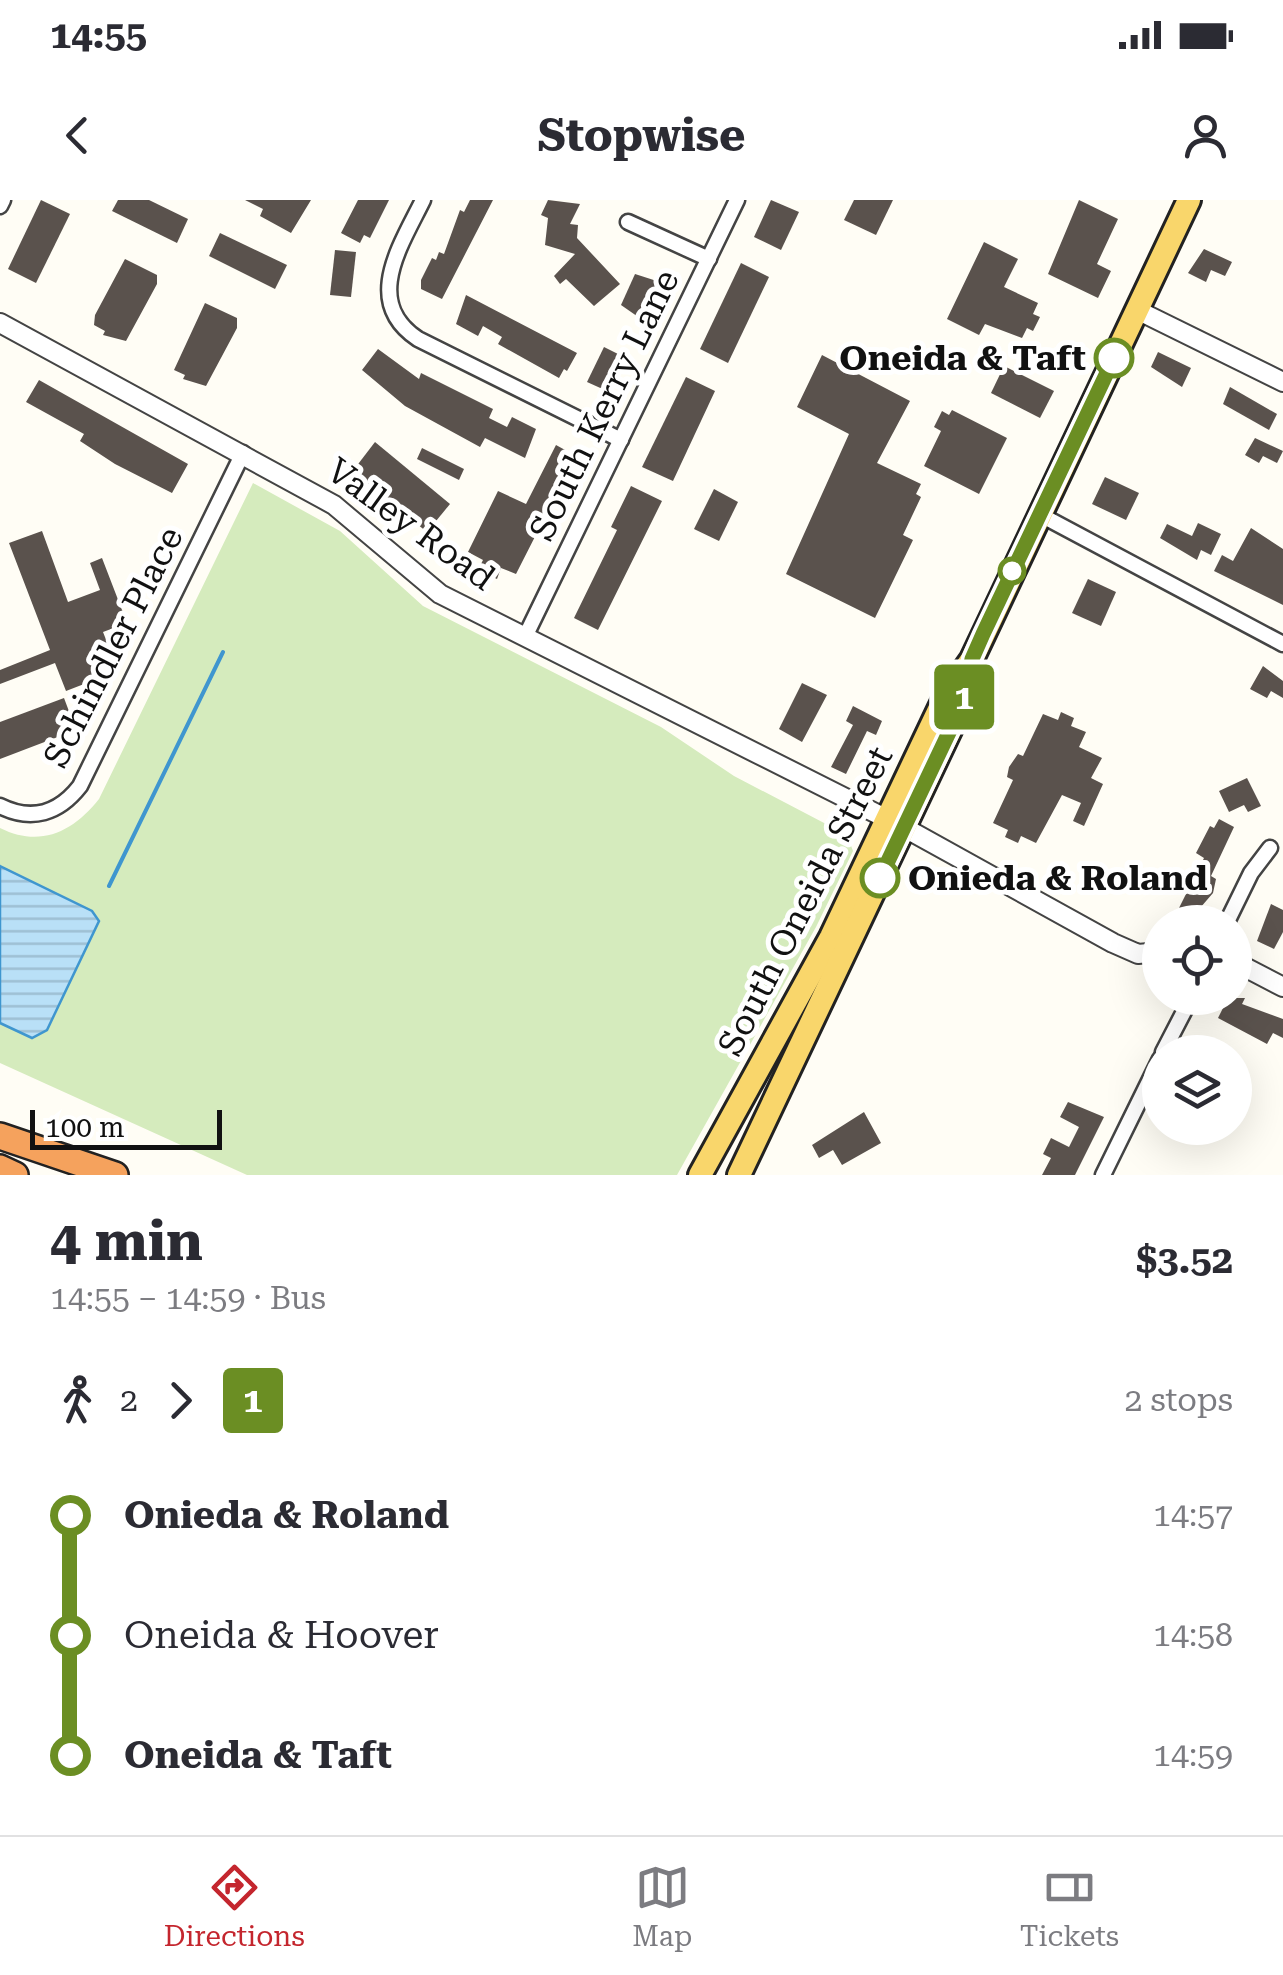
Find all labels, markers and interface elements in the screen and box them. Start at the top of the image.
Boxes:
text: 14:55 [50,13,147,57]
icon: back [50,108,105,163]
icon: person [1178,108,1233,163]
text: Stopwise [538,109,745,162]
street label: South Kerry Lane [521,263,688,547]
place label: Oneida & Taft [839,338,1086,379]
marker: Oneida & Taft [1095,339,1133,377]
street label: Valley Road [319,450,503,599]
street label: Schindler Place [35,520,192,774]
unlabelled marker [999,558,1025,584]
line badge: 1 [932,664,996,730]
text: 1 [954,677,974,718]
street label: South Oneida Street [710,740,901,1063]
place label: Onieda & Roland [908,858,1208,899]
marker: Onieda & Roland [861,859,899,897]
map controls [1142,905,1252,1145]
button: locate [1142,905,1252,1015]
button: layers [1142,1035,1252,1145]
scale bar [30,1105,222,1150]
text: 100 m [45,1111,125,1144]
text: 4 min [50,1209,203,1273]
text: $3.52 [1136,1238,1233,1282]
text: 14:55 – 14:59 · Bus [50,1279,326,1317]
icon: walk [50,1373,105,1428]
icon: forward [153,1373,208,1428]
text: 1 [243,1380,263,1421]
text: 2 [120,1381,138,1419]
text: 2 stops [1124,1381,1233,1419]
text: Onieda & Roland [124,1493,449,1537]
text: 14:57 [1153,1496,1233,1534]
text: Oneida & Hoover [124,1613,439,1657]
text: 14:58 [1153,1616,1233,1654]
text: Oneida & Taft [124,1733,392,1777]
text: 14:59 [1153,1736,1233,1774]
tab: Directions [164,1860,305,1953]
tab: Map [632,1860,692,1953]
tab: Tickets [1020,1860,1119,1953]

